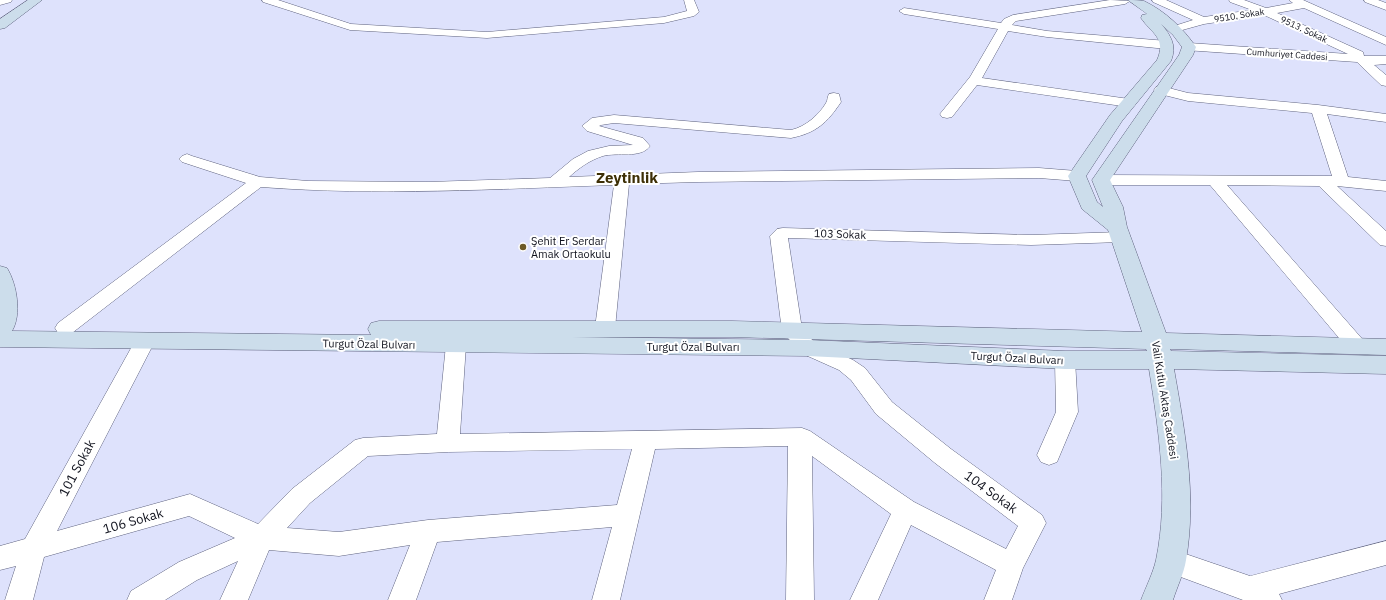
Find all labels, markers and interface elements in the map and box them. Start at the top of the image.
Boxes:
street label: 9510. Sokak [1213,6,1265,24]
street label: 9513. Sokak [1279,13,1330,45]
street label: Cumhuriyet Caddesi [1246,46,1328,62]
district label: Zeytinlik [596,168,658,187]
street label: 103 Sokak [814,226,867,242]
place label: Şehit Er Serdar Amak Ortaokulu [531,234,611,261]
marker: Şehit Er Serdar Amak Ortaokulu [518,242,528,252]
street label: Turgut Özal Bulvarı [322,336,416,352]
street label: Turgut Özal Bulvarı [647,340,739,354]
street label: Vali Kutlu Aktaş Caddesi [1149,340,1181,460]
street label: Turgut Özal Bulvarı [970,349,1064,367]
street label: 101 Sokak [55,437,99,499]
street label: 104 Sokak [961,467,1021,517]
street label: 106 Sokak [101,504,165,538]

